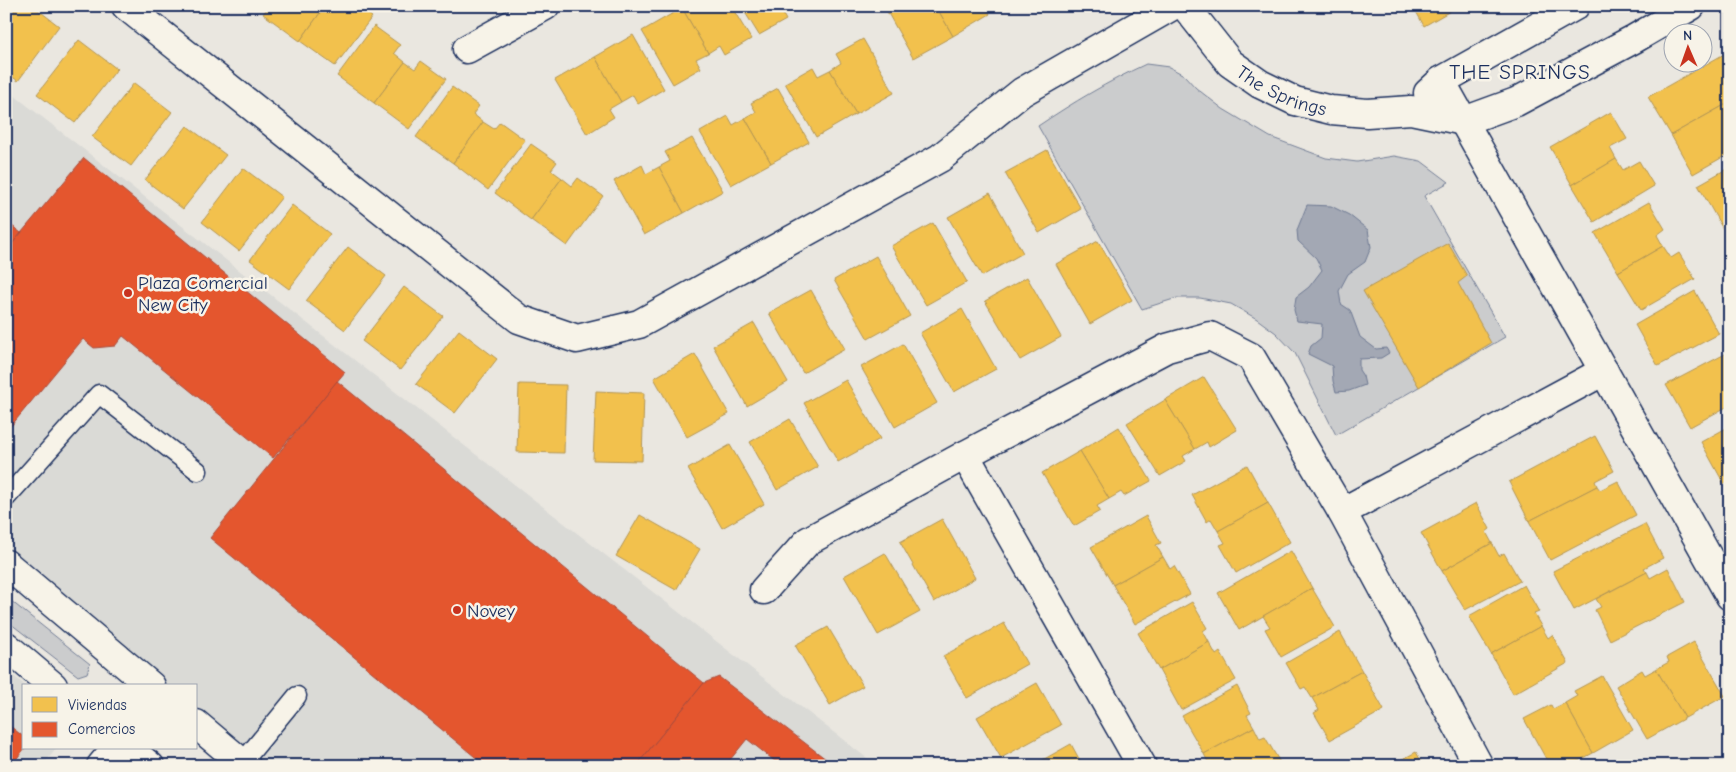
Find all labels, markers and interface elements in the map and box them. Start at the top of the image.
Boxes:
north arrow [1664,22,1714,72]
text: N [1683,27,1692,44]
district label: THE SPRINGS [1449,60,1591,84]
street label: The Springs [1232,61,1329,121]
place label: Plaza Comercial New City [138,272,268,316]
marker: Plaza Comercial New City [122,287,134,299]
place label: Novey [467,600,515,622]
marker: Novey [451,604,463,616]
legend [22,684,198,750]
text: Viviendas [68,696,127,714]
text: Comercios [68,720,135,738]

